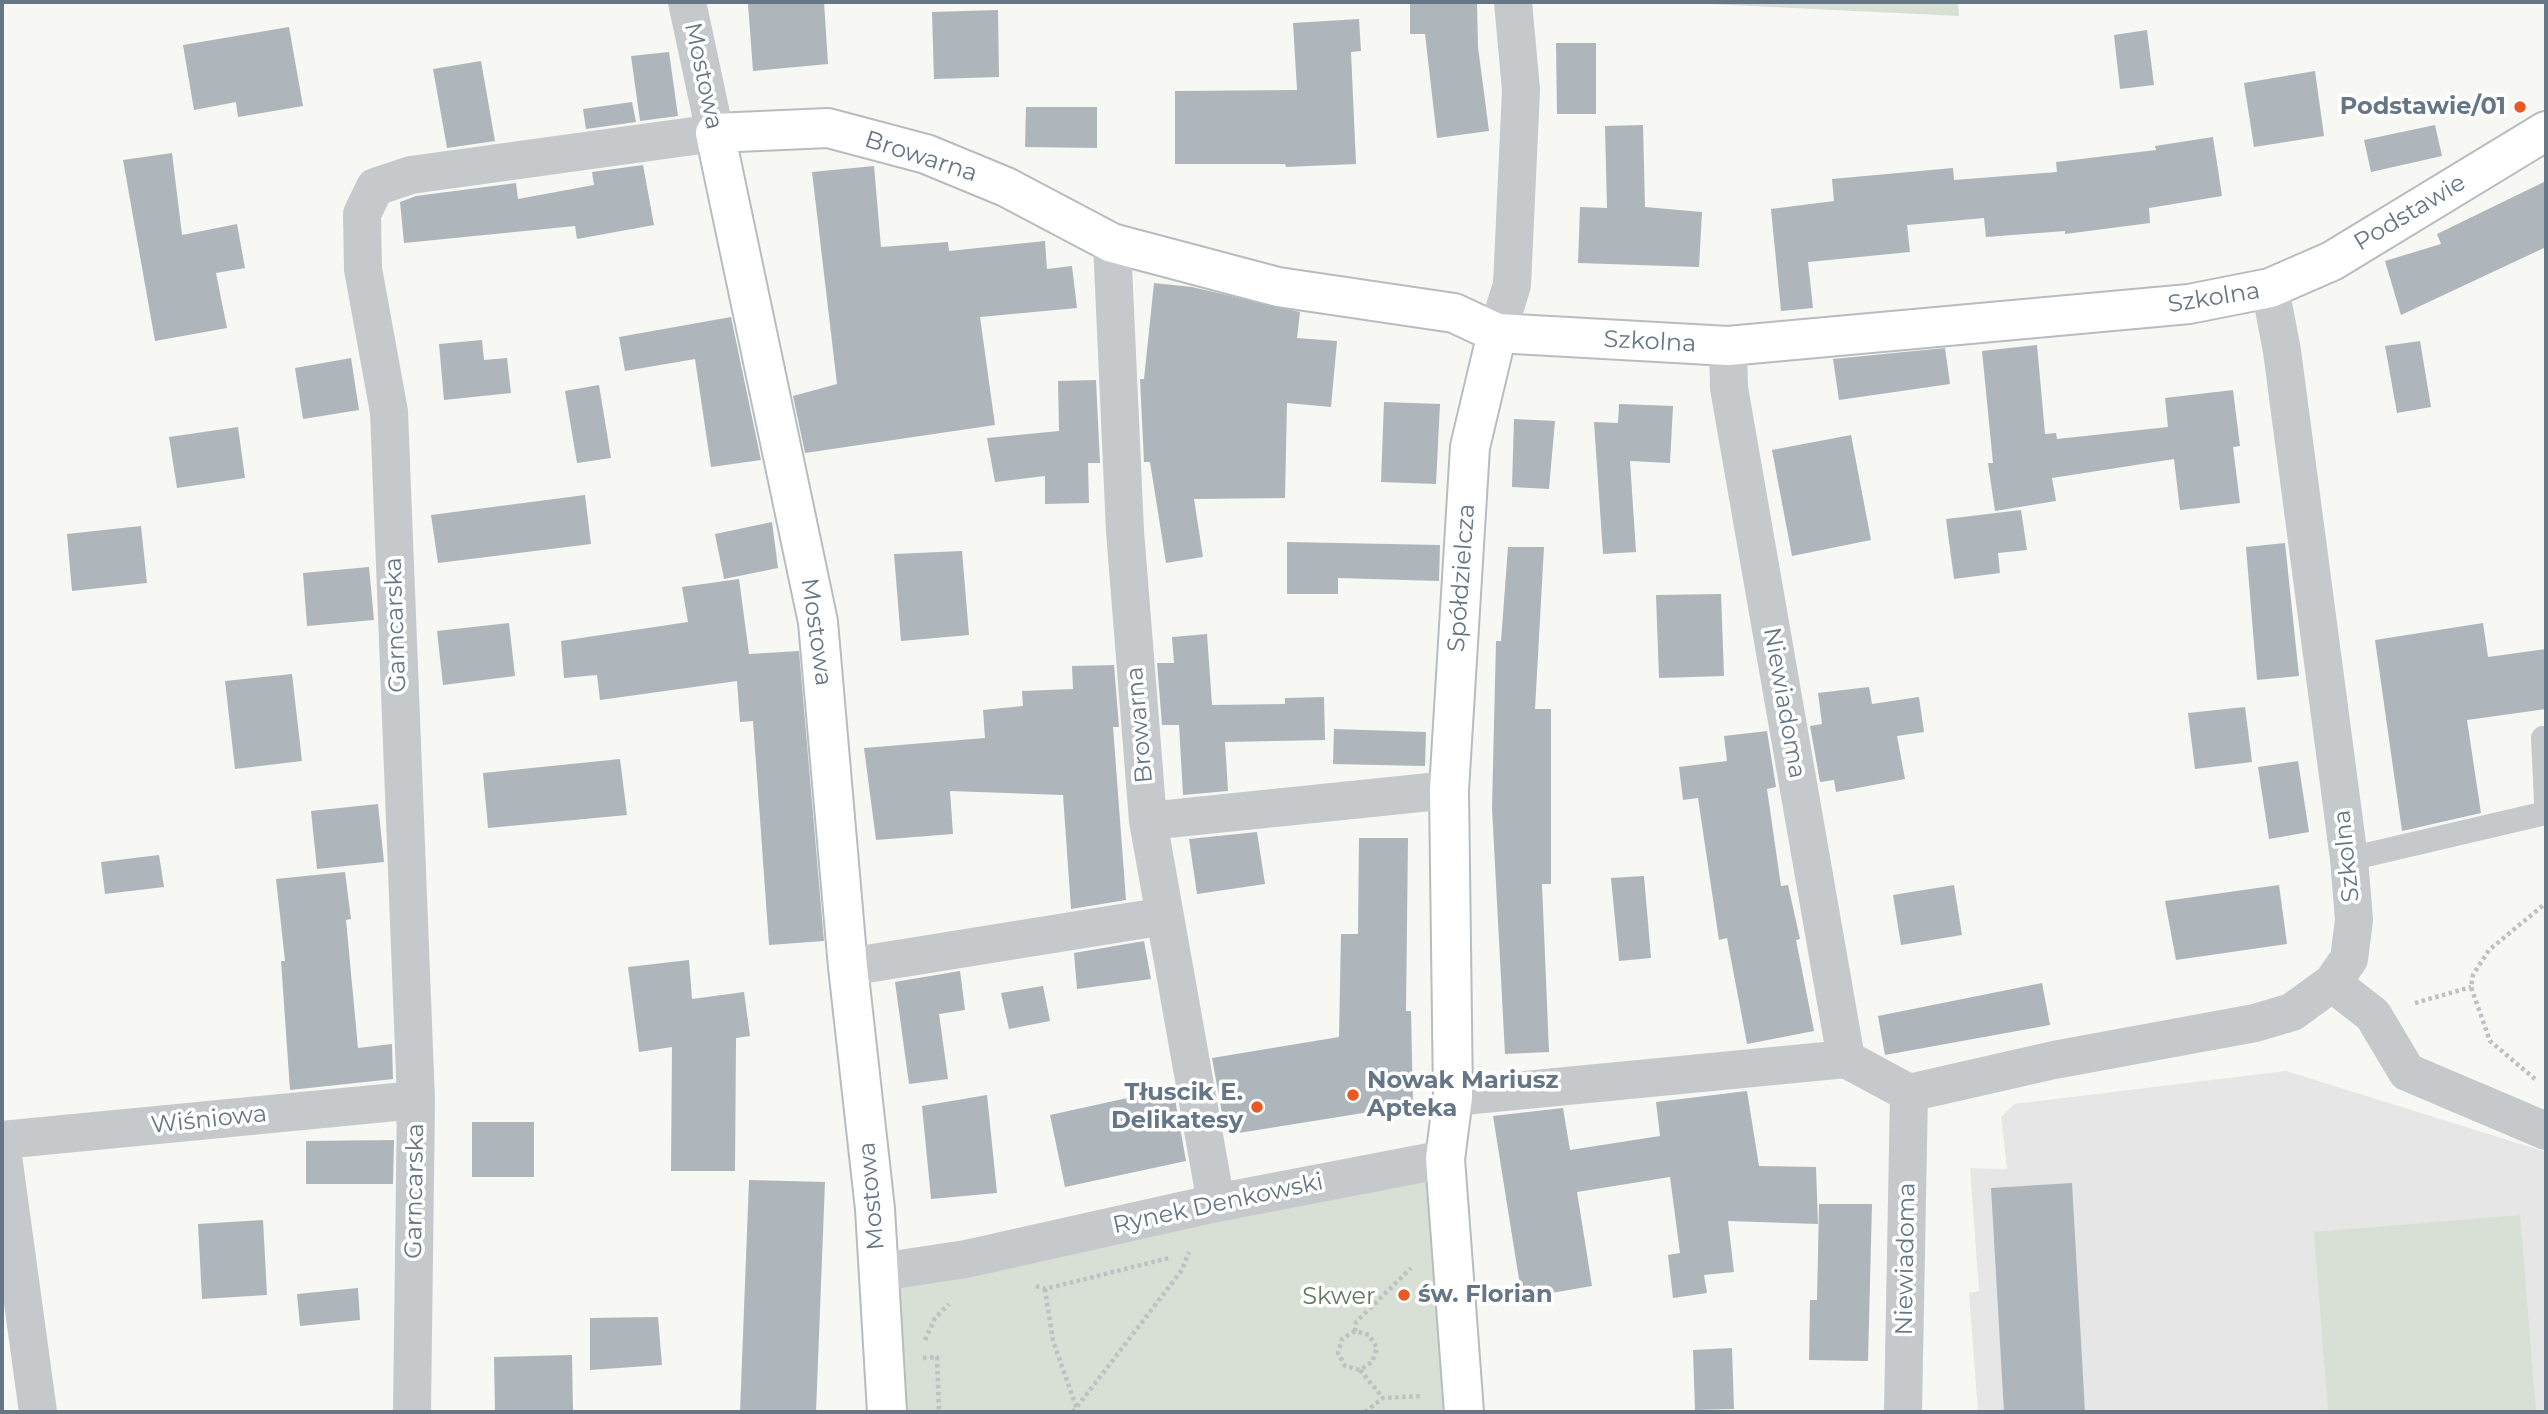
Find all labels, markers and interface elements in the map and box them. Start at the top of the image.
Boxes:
street label: Mostowa [678,20,728,132]
place label: Podstawie/01 [2340,93,2506,121]
marker: Podstawie/01 [2512,99,2528,115]
street label: Browarna [861,125,981,189]
street label: Podstawie [2349,168,2471,258]
street label: Szkolna [2166,277,2262,319]
street label: Szkolna [1603,325,1697,359]
street label: Spółdzielcza [1442,503,1482,653]
street label: Garncarska [379,557,413,693]
street label: Mostowa [794,576,838,688]
street label: Niewiadoma [1757,625,1811,781]
street label: Browarna [1121,666,1159,784]
street label: Szkolna [2328,808,2366,904]
place label: Nowak Mariusz Apteka [1367,1067,1559,1123]
place label: Tłuscik E. Delikatesy [1111,1079,1243,1135]
marker: Nowak Mariusz Apteka [1345,1087,1361,1103]
marker: Tłuscik E. Delikatesy [1249,1099,1265,1115]
street label: Wiśniowa [150,1100,268,1140]
street label: Garncarska [399,1123,431,1259]
street label: Mostowa [853,1141,891,1251]
street label: Rynek Denkowski [1110,1168,1326,1240]
street label: Niewiadoma [1890,1182,1922,1336]
place label: św. Florian [1418,1281,1552,1309]
park label: Skwer [1302,1283,1376,1311]
marker: św. Florian [1396,1287,1412,1303]

